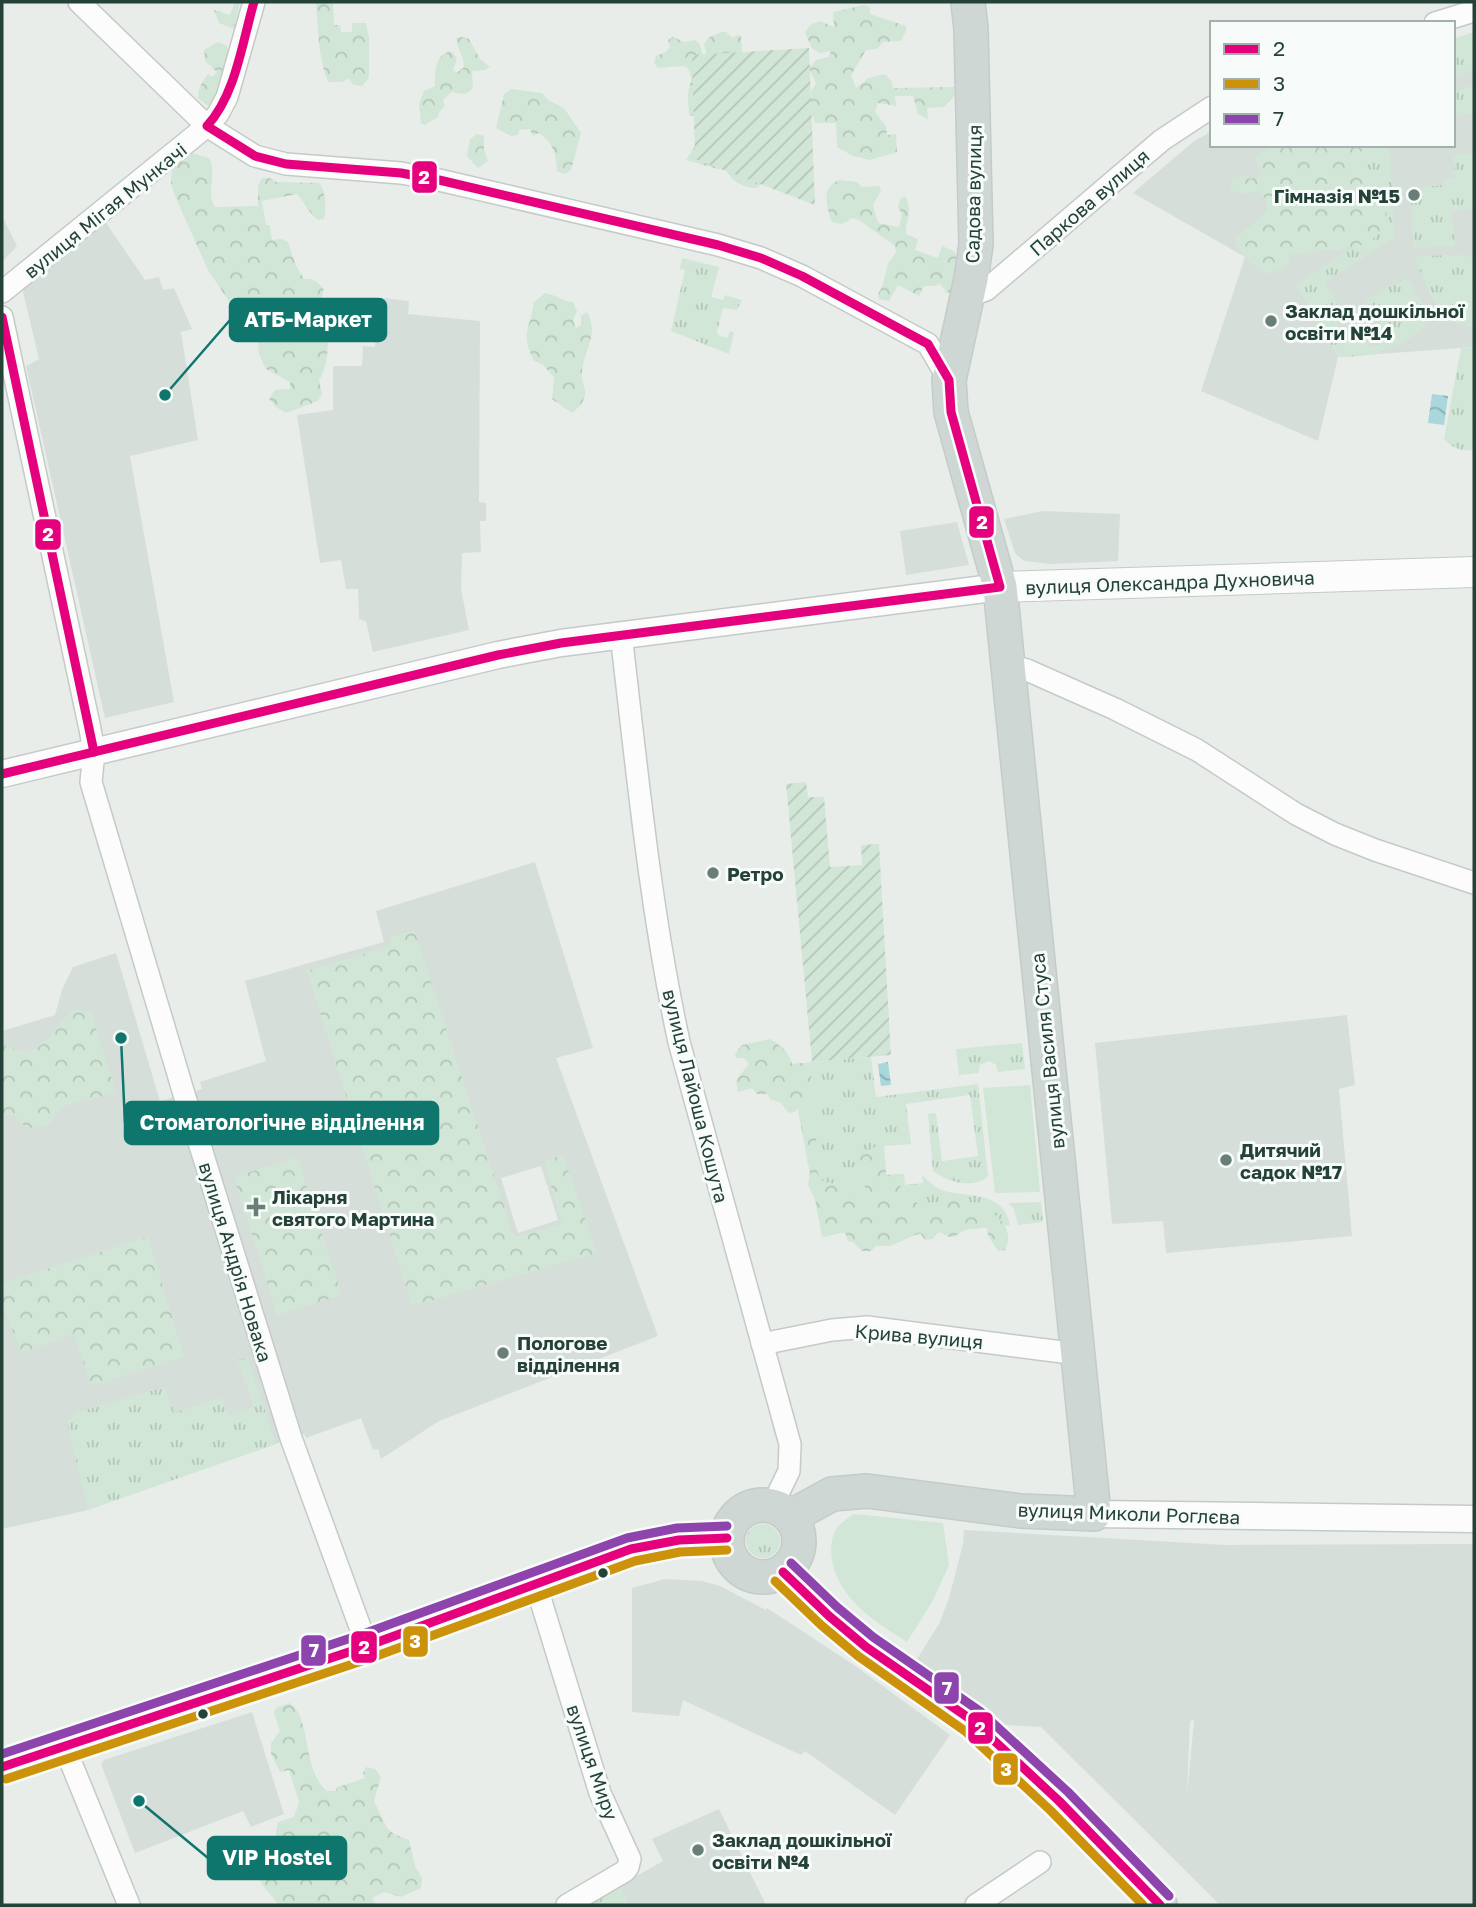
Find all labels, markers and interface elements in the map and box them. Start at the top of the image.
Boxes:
legend [1210,21,1455,147]
text: 2 [1273,35,1285,61]
text: 3 [1273,70,1285,96]
text: 7 [1273,105,1284,131]
street label: Садова вулиця [960,124,986,264]
street label: вулиця Мігая Мункачі [19,137,191,283]
street label: Паркова вулиця [1024,144,1154,260]
line badge: 2 [411,160,438,194]
text: 2 [418,165,430,188]
place label: Гімназія №15 [1274,184,1400,207]
marker: Гімназія №15 [1406,187,1422,203]
callout: АТБ-Маркет [230,299,386,341]
place label: Заклад дошкільної освіти №14 [1285,299,1466,344]
text: АТБ-Маркет [244,306,372,332]
marker: Заклад дошкільної освіти №14 [1263,313,1279,329]
line badge: 2 [968,505,995,539]
text: 2 [976,510,988,533]
line badge: 2 [34,518,62,551]
text: 2 [42,522,54,545]
street label: вулиця Олександра Духновича [1025,565,1315,599]
place label: Ретро [727,862,784,885]
marker: Ретро [705,865,721,881]
street label: вулиця Василя Стуса [1025,952,1069,1150]
street label: вулиця Лайоша Кошута [658,987,734,1205]
callout: Стоматологічне відділення [125,1102,438,1144]
text: Стоматологічне відділення [140,1109,424,1135]
place label: Дитячий садок №17 [1240,1138,1342,1183]
marker: Дитячий садок №17 [1218,1152,1234,1168]
street label: вулиця Андрія Новака [195,1159,277,1365]
place label: Лікарня святого Мартина [272,1185,434,1230]
marker: Лікарня святого Мартина [246,1197,266,1217]
street label: Крива вулиця [854,1319,984,1353]
place label: Пологове відділення [517,1331,620,1376]
marker: Пологове відділення [495,1345,511,1361]
street label: вулиця Миколи Роглєва [1017,1498,1241,1528]
unlabelled marker [596,1566,610,1580]
line badge: 3 [402,1625,429,1658]
text: 3 [409,1629,421,1652]
line badge: 2 [350,1630,378,1664]
line badge: 7 [300,1634,327,1667]
text: 2 [358,1635,370,1658]
text: 7 [309,1638,319,1661]
line badge: 7 [933,1671,960,1705]
text: 7 [942,1676,952,1699]
street label: вулиця Миру [562,1701,624,1823]
unlabelled marker [196,1707,210,1721]
line badge: 2 [967,1711,994,1745]
text: 2 [974,1716,986,1739]
line badge: 3 [992,1752,1019,1786]
text: 3 [1000,1757,1012,1780]
place label: Заклад дошкільної освіти №4 [712,1828,893,1873]
callout: VIP Hostel [208,1837,346,1879]
marker: Заклад дошкільної освіти №4 [690,1842,706,1858]
text: VIP Hostel [222,1844,332,1870]

